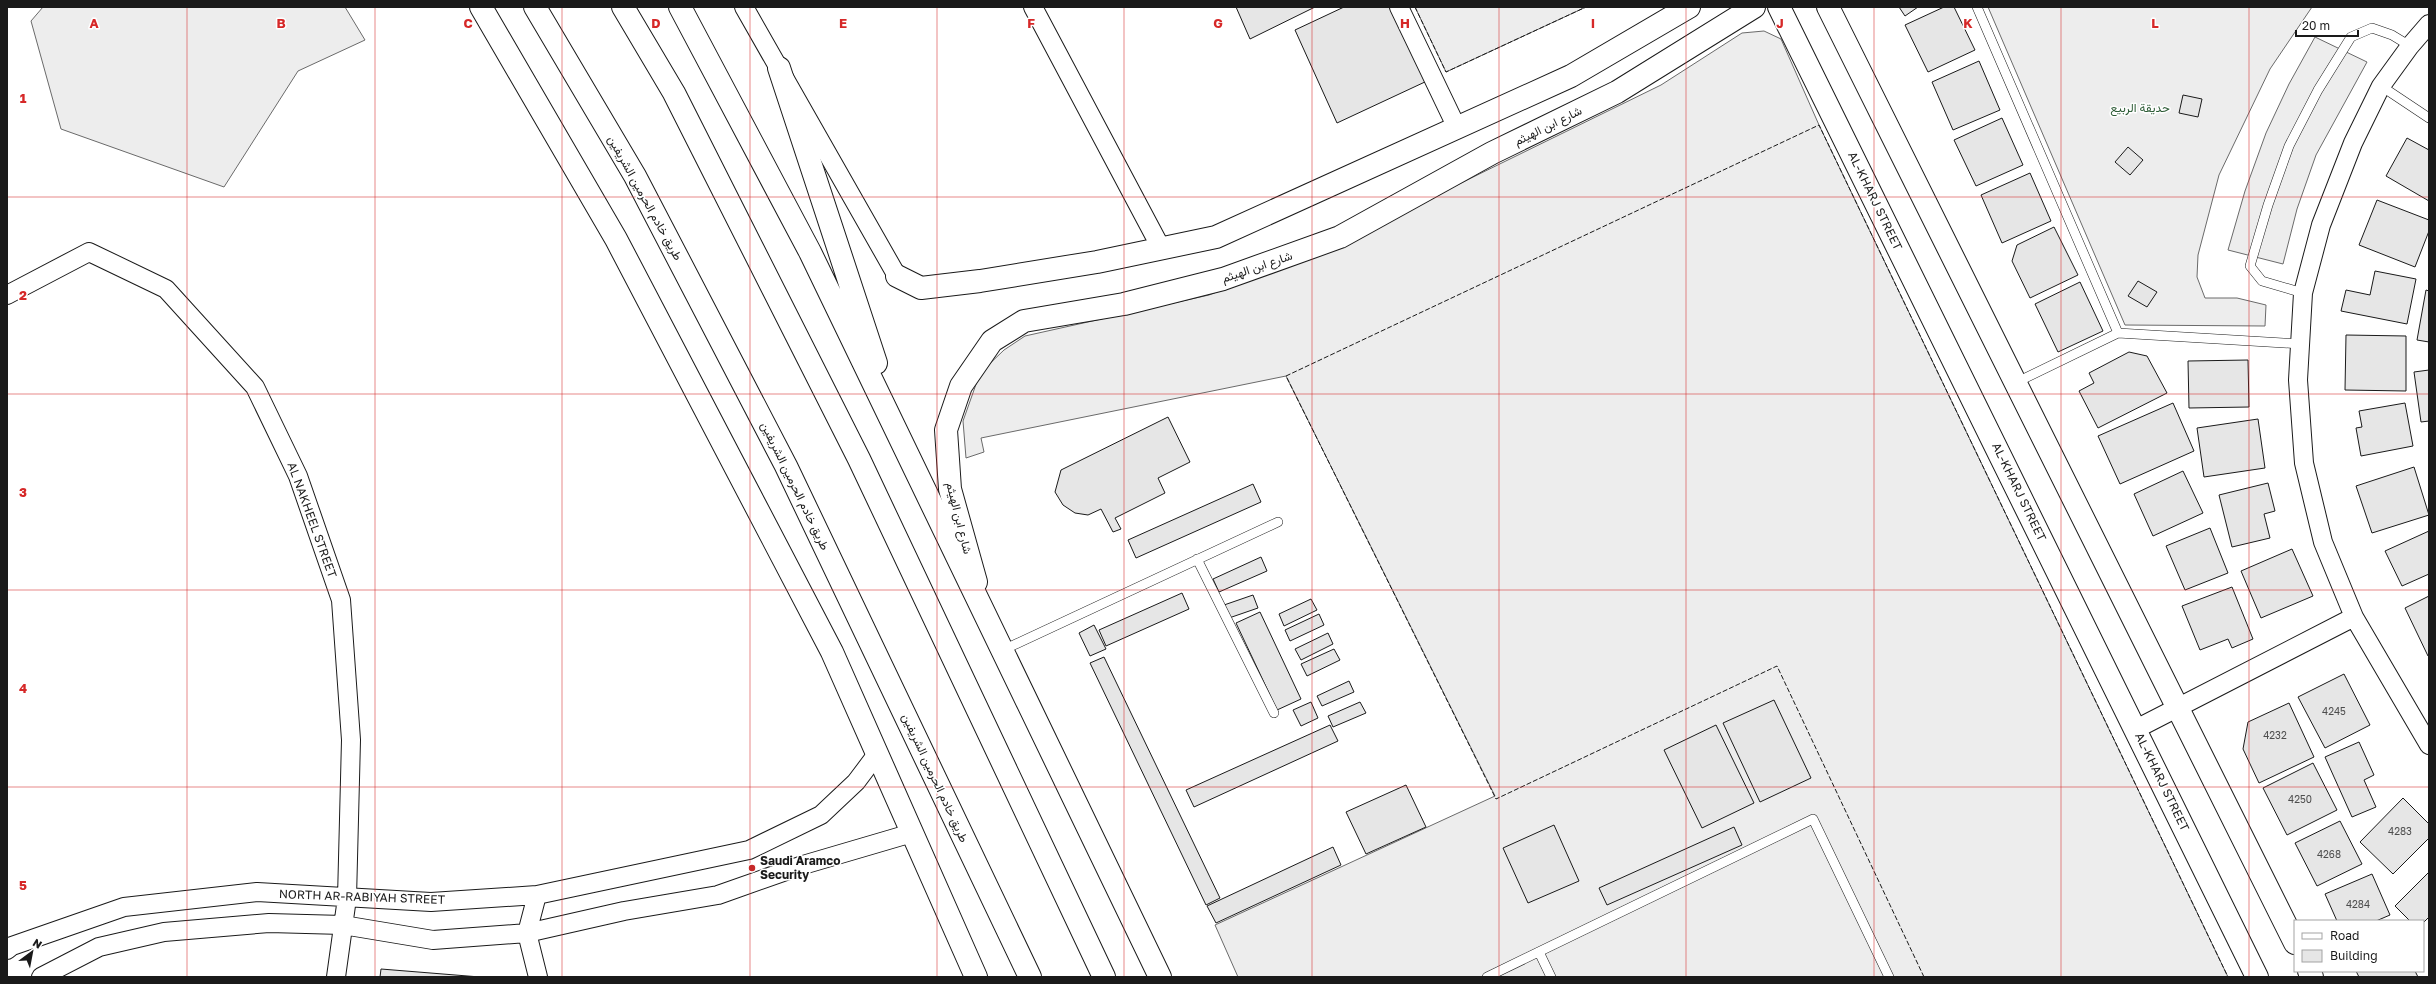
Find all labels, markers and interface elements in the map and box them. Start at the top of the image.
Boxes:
scale bar [2296,12,2358,38]
text: A [89,15,99,31]
text: B [276,15,286,31]
text: C [463,15,473,31]
text: D [651,15,661,31]
text: E [839,15,847,31]
text: F [1027,15,1035,31]
text: G [1213,15,1223,31]
text: H [1400,15,1410,31]
text: I [1591,15,1595,31]
text: J [1776,15,1784,31]
text: K [1963,15,1973,31]
text: L [2151,15,2159,31]
text: 20 m [2302,18,2330,33]
text: 1 [20,90,27,106]
park label: حديقة الربيع [2110,100,2170,117]
street label: شارع ابن الهيثم [1511,103,1585,150]
street label: طريق خادم الحرمين الشريفين [604,133,686,264]
street label: AL-KHARJ STREET [1845,149,1906,253]
street label: شارع ابن الهيثم [1220,247,1295,287]
text: 2 [19,287,27,303]
street label: طريق خادم الحرمين الشريفين [757,419,833,553]
street label: AL-KHARJ STREET [1989,440,2050,544]
street label: AL NAKHEEL STREET [285,460,341,580]
street label: شارع ابن الهيثم [941,480,976,556]
text: 3 [19,484,27,500]
text: 4 [19,680,27,696]
house number: 4245 [2322,705,2346,717]
street label: طريق خادم الحرمين الشريفين [898,711,972,845]
house number: 4232 [2263,729,2287,741]
street label: AL-KHARJ STREET [2132,730,2193,834]
house number: 4250 [2288,793,2312,805]
house number: 4283 [2388,825,2412,837]
house number: 4268 [2317,848,2341,860]
place label: Saudi Aramco Security [760,853,840,882]
marker: Saudi Aramco Security [747,863,757,873]
text: 5 [19,877,27,893]
street label: NORTH AR-RABIYAH STREET [279,886,446,907]
house number: 4284 [2346,898,2370,910]
legend [2294,920,2424,972]
text: Road [2330,928,2359,943]
north arrow [12,932,52,972]
text: N [31,935,45,951]
text: Building [2330,948,2378,963]

